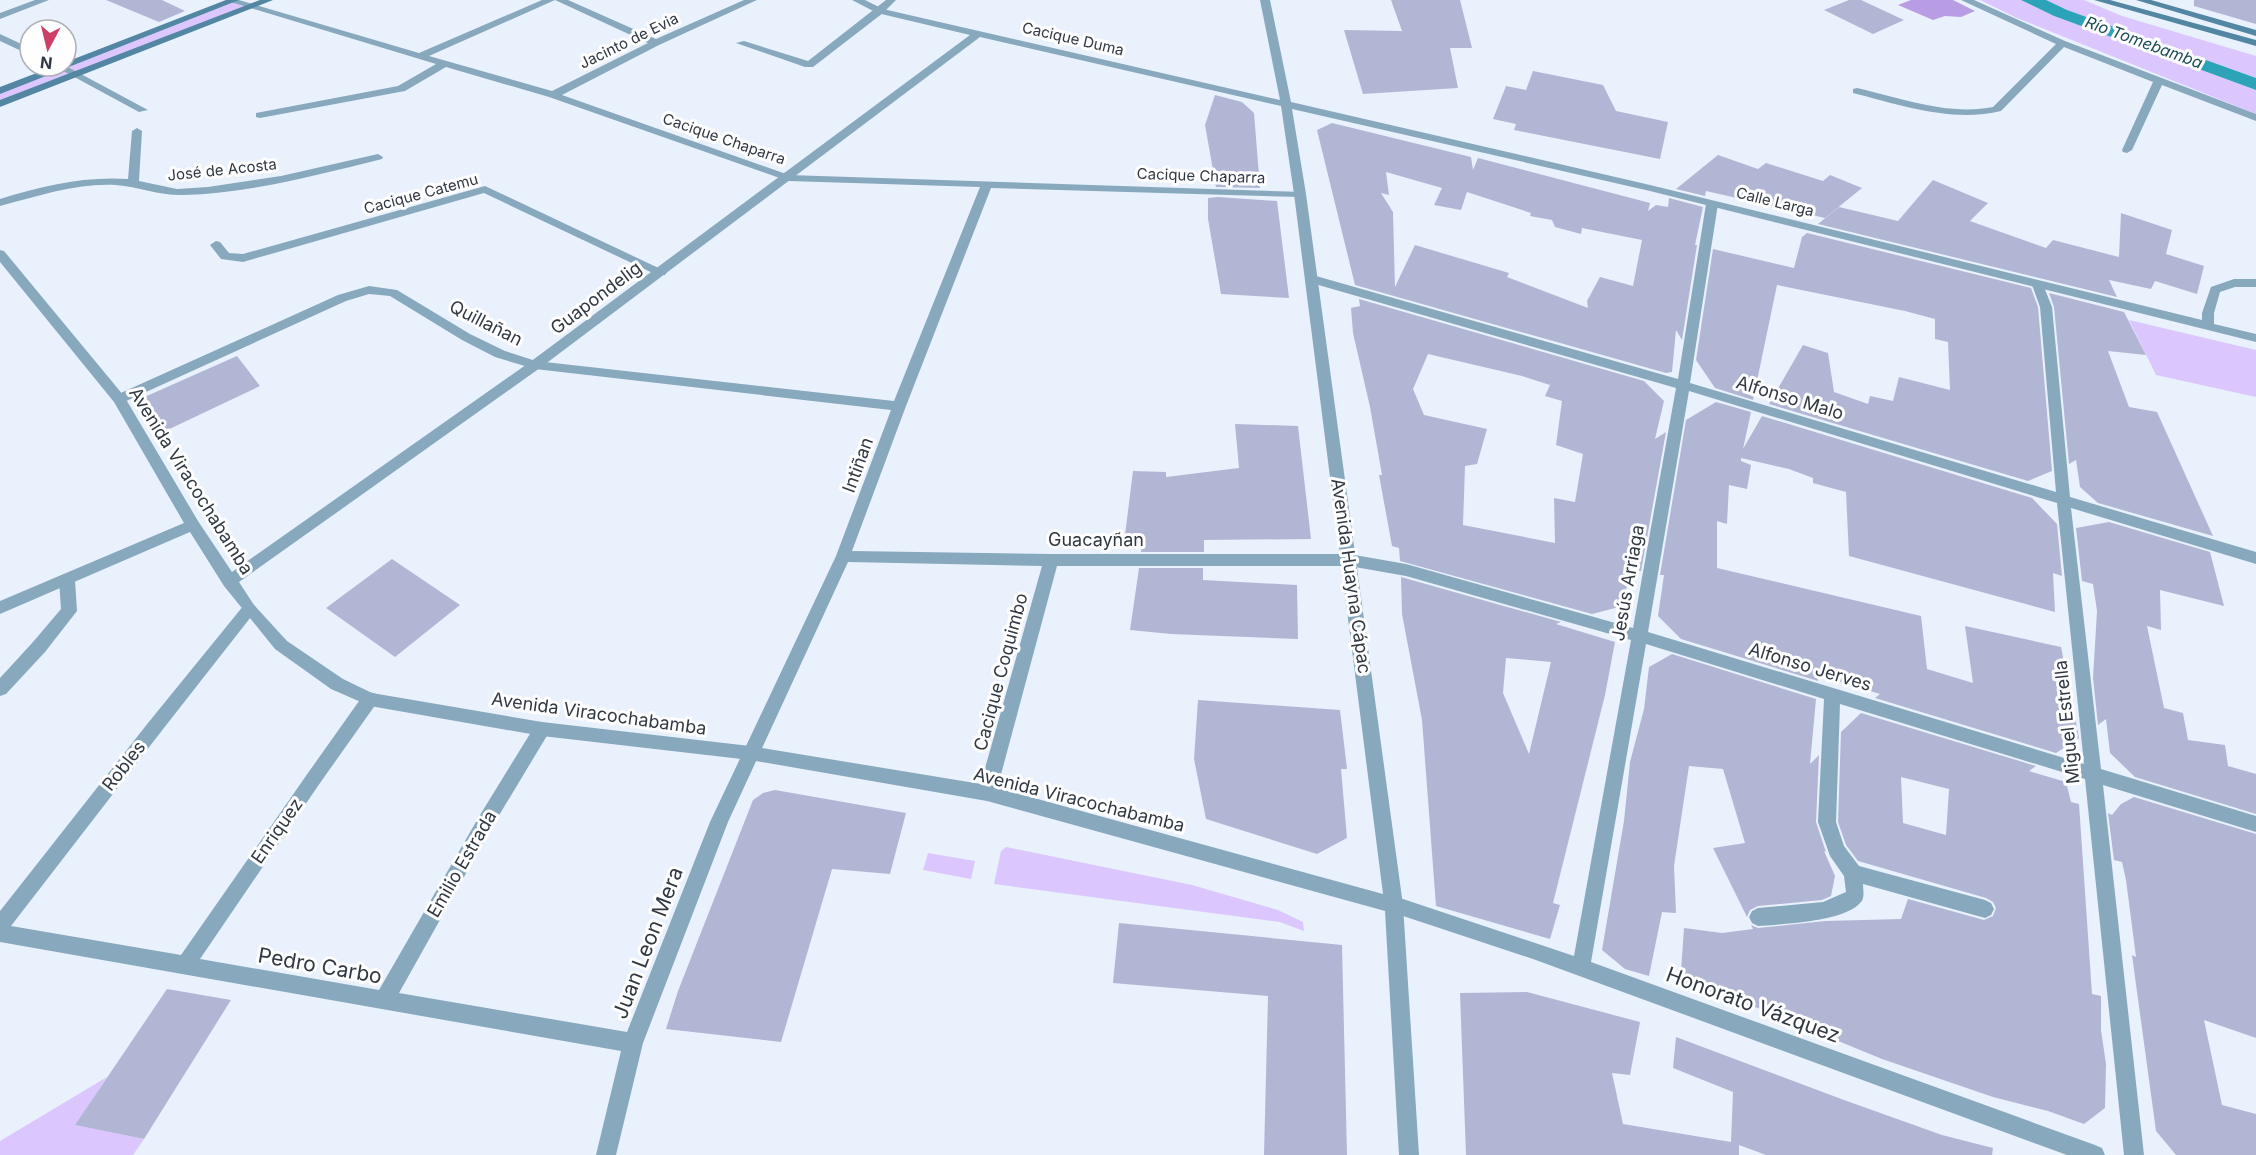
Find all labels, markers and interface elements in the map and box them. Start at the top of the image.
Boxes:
street label: Jacinto de Evia [576,8,681,73]
water label: Río Tomebamba [2083,11,2206,73]
north arrow [18,18,78,78]
street label: Cacique Duma [1020,18,1126,59]
text: N [39,52,53,74]
street label: Cacique Chaparra [660,109,788,168]
street label: José de Acosta [166,154,278,185]
street label: Cacique Chaparra [1136,164,1266,187]
street label: Cacique Catemu [362,169,480,218]
street label: Calle Larga [1734,183,1816,220]
street label: Guapondelig [546,257,645,338]
street label: Quillañan [446,295,526,350]
street label: Alfonso Malo [1734,371,1846,424]
street label: Avenida Viracochabamba [125,383,258,578]
street label: Intiñan [838,434,877,495]
street label: Avenida Huayna Cápac [1327,477,1376,675]
street label: Jesús Arriaga [1607,523,1648,643]
street label: Guacayñan [1048,529,1144,550]
street label: Cacique Coquimbo [969,591,1032,753]
street label: Alfonso Jerves [1746,638,1874,695]
street label: Miguel Estrella [2050,659,2083,785]
street label: Avenida Viracochabamba [490,688,708,739]
street label: Robles [98,737,150,795]
street label: Avenida Viracochabamba [971,763,1187,836]
street label: Enriquez [247,794,307,867]
street label: Emilio Estrada [423,807,501,921]
street label: Juan Leon Mera [607,863,688,1022]
street label: Pedro Carbo [256,942,384,989]
street label: Honorato Vázquez [1663,961,1844,1048]

